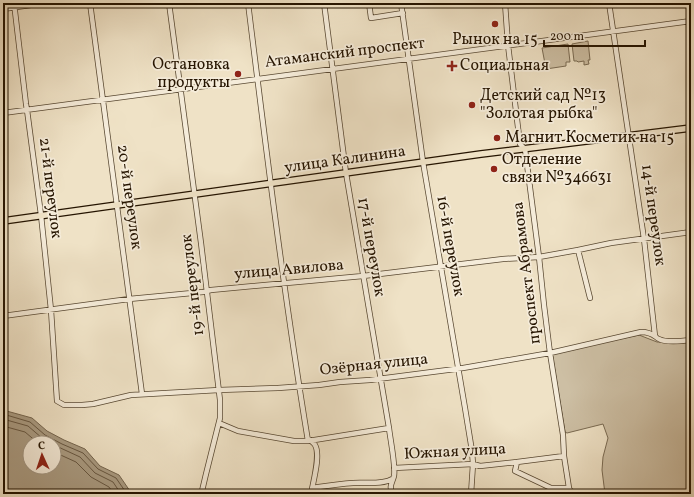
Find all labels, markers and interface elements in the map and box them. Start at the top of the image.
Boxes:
marker: Рынок на 15 [490,19,500,29]
scale bar [544,22,645,48]
place label: Рынок на 15 [452,29,538,51]
text: 200 m [550,29,584,45]
street label: Атаманский проспект [264,32,426,74]
place label: Остановка продукты [152,54,230,94]
place label: Социальная [460,55,549,77]
marker: Социальная [447,61,457,71]
marker: Остановка продукты [233,69,243,79]
place label: Детский сад №13 "Золотая рыбка" [480,85,606,125]
marker: Детский сад №13 "Золотая рыбка" [467,100,477,110]
place label: Магнит Косметик на 15 [505,127,674,149]
marker: Магнит Косметик на 15 [492,133,502,143]
street label: 21-й переулок [33,136,67,240]
street label: улица Калинина [283,141,407,179]
street label: 20-й переулок [111,143,147,251]
place label: Отделение связи №346631 [502,149,612,189]
street label: 14-й переулок [635,163,671,268]
marker: Отделение связи №346631 [489,164,499,174]
street label: 16-й переулок [430,194,470,299]
street label: 17-й переулок [351,196,391,299]
street label: проспект Абрамова [507,201,547,345]
street label: 19-й переулок [176,233,210,337]
street label: улица Авилова [233,254,345,286]
street label: Озёрная улица [319,348,429,382]
north arrow [22,435,62,475]
street label: Южная улица [403,438,507,466]
text: С [38,439,45,454]

